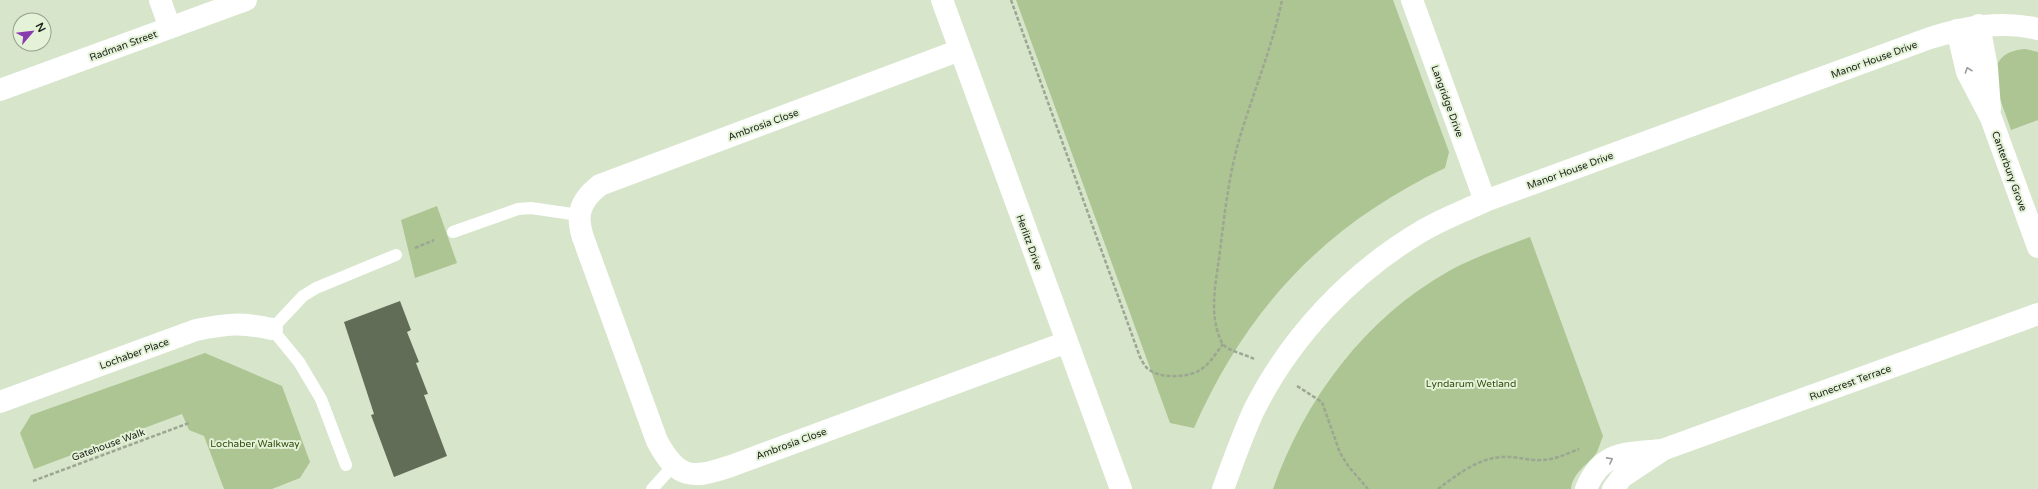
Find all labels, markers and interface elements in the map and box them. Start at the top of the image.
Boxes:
north arrow [12,12,52,52]
text: N [33,21,48,34]
street label: Radman Street [88,28,159,64]
street label: Manor House Drive [1829,39,1920,81]
street label: Langridge Drive [1428,64,1466,139]
one-way arrow [1964,67,1972,74]
street label: Ambrosia Close [726,107,801,143]
street label: Canterbury Grove [1989,130,2029,213]
street label: Manor House Drive [1525,150,1616,192]
street label: Herlitz Drive [1014,213,1045,272]
street label: Lochaber Place [98,336,171,372]
street label: Runecrest Terrace [1808,362,1893,403]
park label: Lyndarum Wetland [1426,378,1516,390]
street label: Gatehouse Walk [70,426,147,464]
street label: Ambrosia Close [754,426,829,462]
park label: Lochaber Walkway [210,438,300,450]
one-way arrow [1606,457,1613,465]

